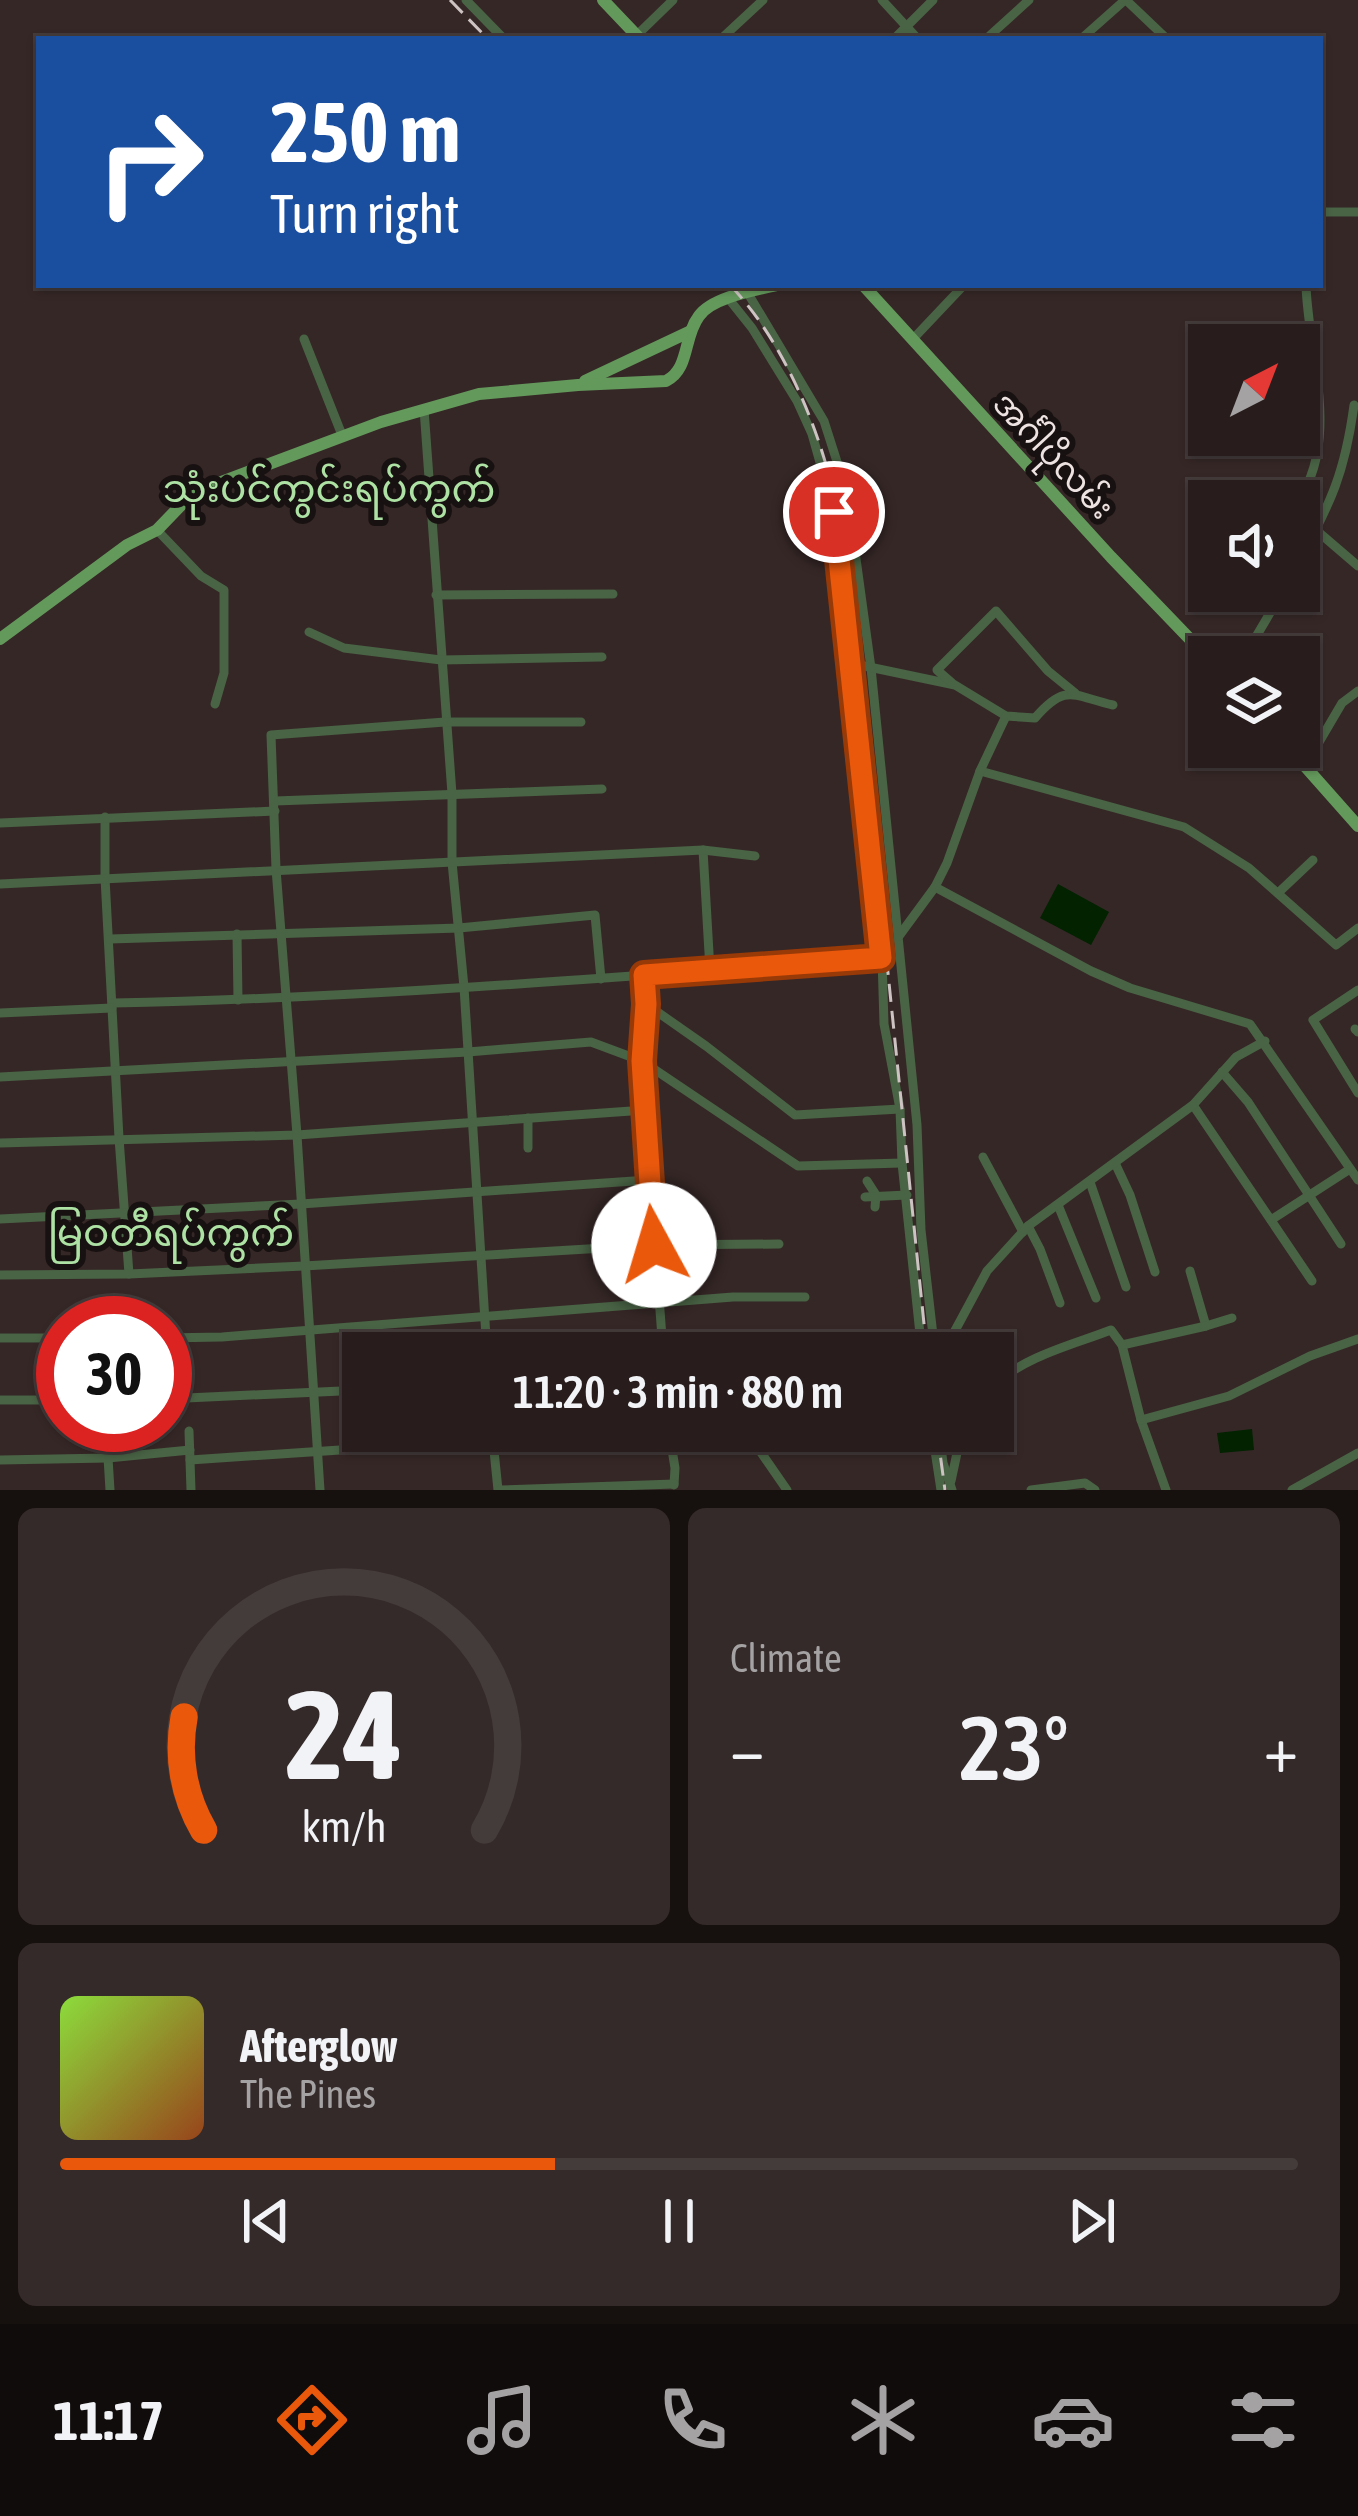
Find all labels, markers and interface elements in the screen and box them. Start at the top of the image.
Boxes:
icon: right [72,84,228,240]
text: 250 m [270,84,460,180]
text: Turn right [270,183,460,244]
north arrow [1188,324,1320,456]
map controls [1188,324,1320,768]
street label: အင်္ဂါပိုလမ်း [980,382,1124,532]
pin [783,461,885,563]
district label: သုံးပင်ကွင်းရပ်ကွက် [163,463,495,520]
icon: arrive [801,479,867,545]
button: sound [1188,480,1320,612]
button: layers [1188,636,1320,768]
position arrow [591,1182,717,1308]
district label: မြဝတီရပ်ကွက် [48,1207,294,1264]
speed limit sign: 30 [36,1296,192,1452]
text: 11:20 · 3 min · 880 m [513,1366,843,1418]
text: Climate [730,1636,842,1680]
text: 24 [285,1662,403,1805]
text: 23° [959,1696,1069,1799]
text: − [730,1710,764,1786]
text: + [1264,1710,1298,1786]
text: km/h [301,1801,387,1850]
text: Afterglow [240,2020,398,2072]
text: The Pines [240,2072,376,2116]
icon: previous [233,2188,299,2254]
icon: pause [646,2188,712,2254]
icon: next [1059,2188,1125,2254]
icon: directions [270,2378,354,2462]
icon: music [460,2378,544,2462]
icon: phone [651,2378,735,2462]
icon: climate [841,2378,925,2462]
icon: car [1031,2378,1115,2462]
icon: filters [1221,2378,1305,2462]
text: 11:17 [53,2390,164,2451]

